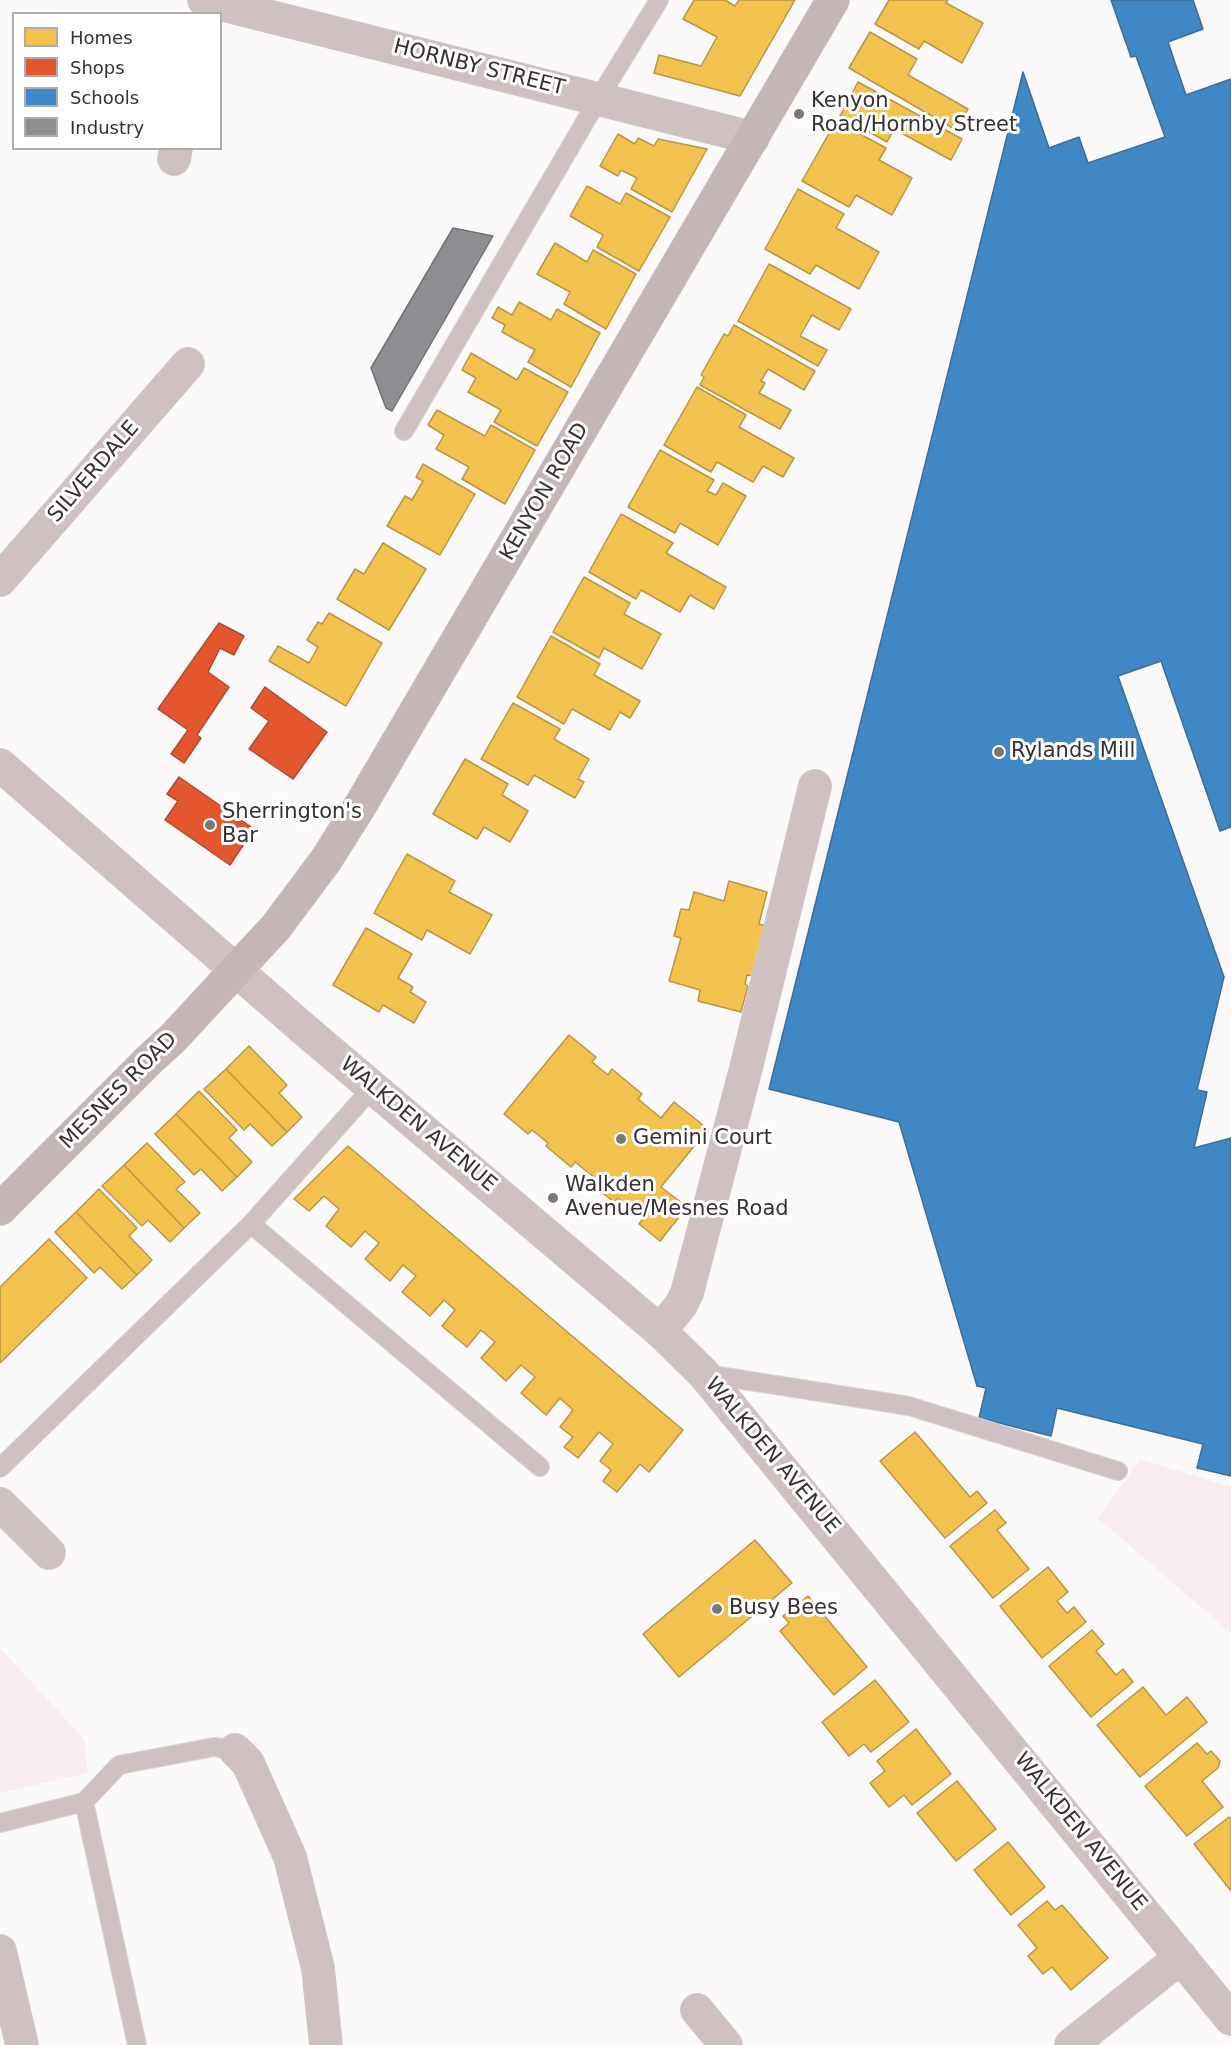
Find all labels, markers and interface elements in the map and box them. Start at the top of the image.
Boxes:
legend [12,12,222,150]
text: Homes [70,27,133,48]
street label: HORNBY STREET [391,35,567,101]
text: Shops [70,57,125,78]
text: Schools [70,87,139,108]
place label: Kenyon Road/Hornby Street [811,89,1017,139]
marker: Kenyon Road/Hornby Street [792,107,806,121]
text: Industry [70,117,144,138]
street label: SILVERDALE [43,416,145,528]
street label: KENYON ROAD [495,419,595,565]
place label: Rylands Mill [1011,739,1135,765]
marker: Rylands Mill [992,745,1006,759]
place label: Sherrington's Bar [222,800,362,850]
marker: Sherrington's Bar [203,818,217,832]
street label: MESNES ROAD [55,1027,183,1155]
street label: WALKDEN AVENUE [335,1052,501,1198]
place label: Gemini Court [633,1126,772,1152]
marker: Gemini Court [614,1132,628,1146]
place label: Walkden Avenue/Mesnes Road [565,1173,789,1223]
marker: Walkden Avenue/Mesnes Road [546,1191,560,1205]
street label: WALKDEN AVENUE [699,1373,845,1539]
place label: Busy Bees [729,1596,838,1622]
marker: Busy Bees [710,1602,724,1616]
street label: WALKDEN AVENUE [1008,1748,1152,1916]

